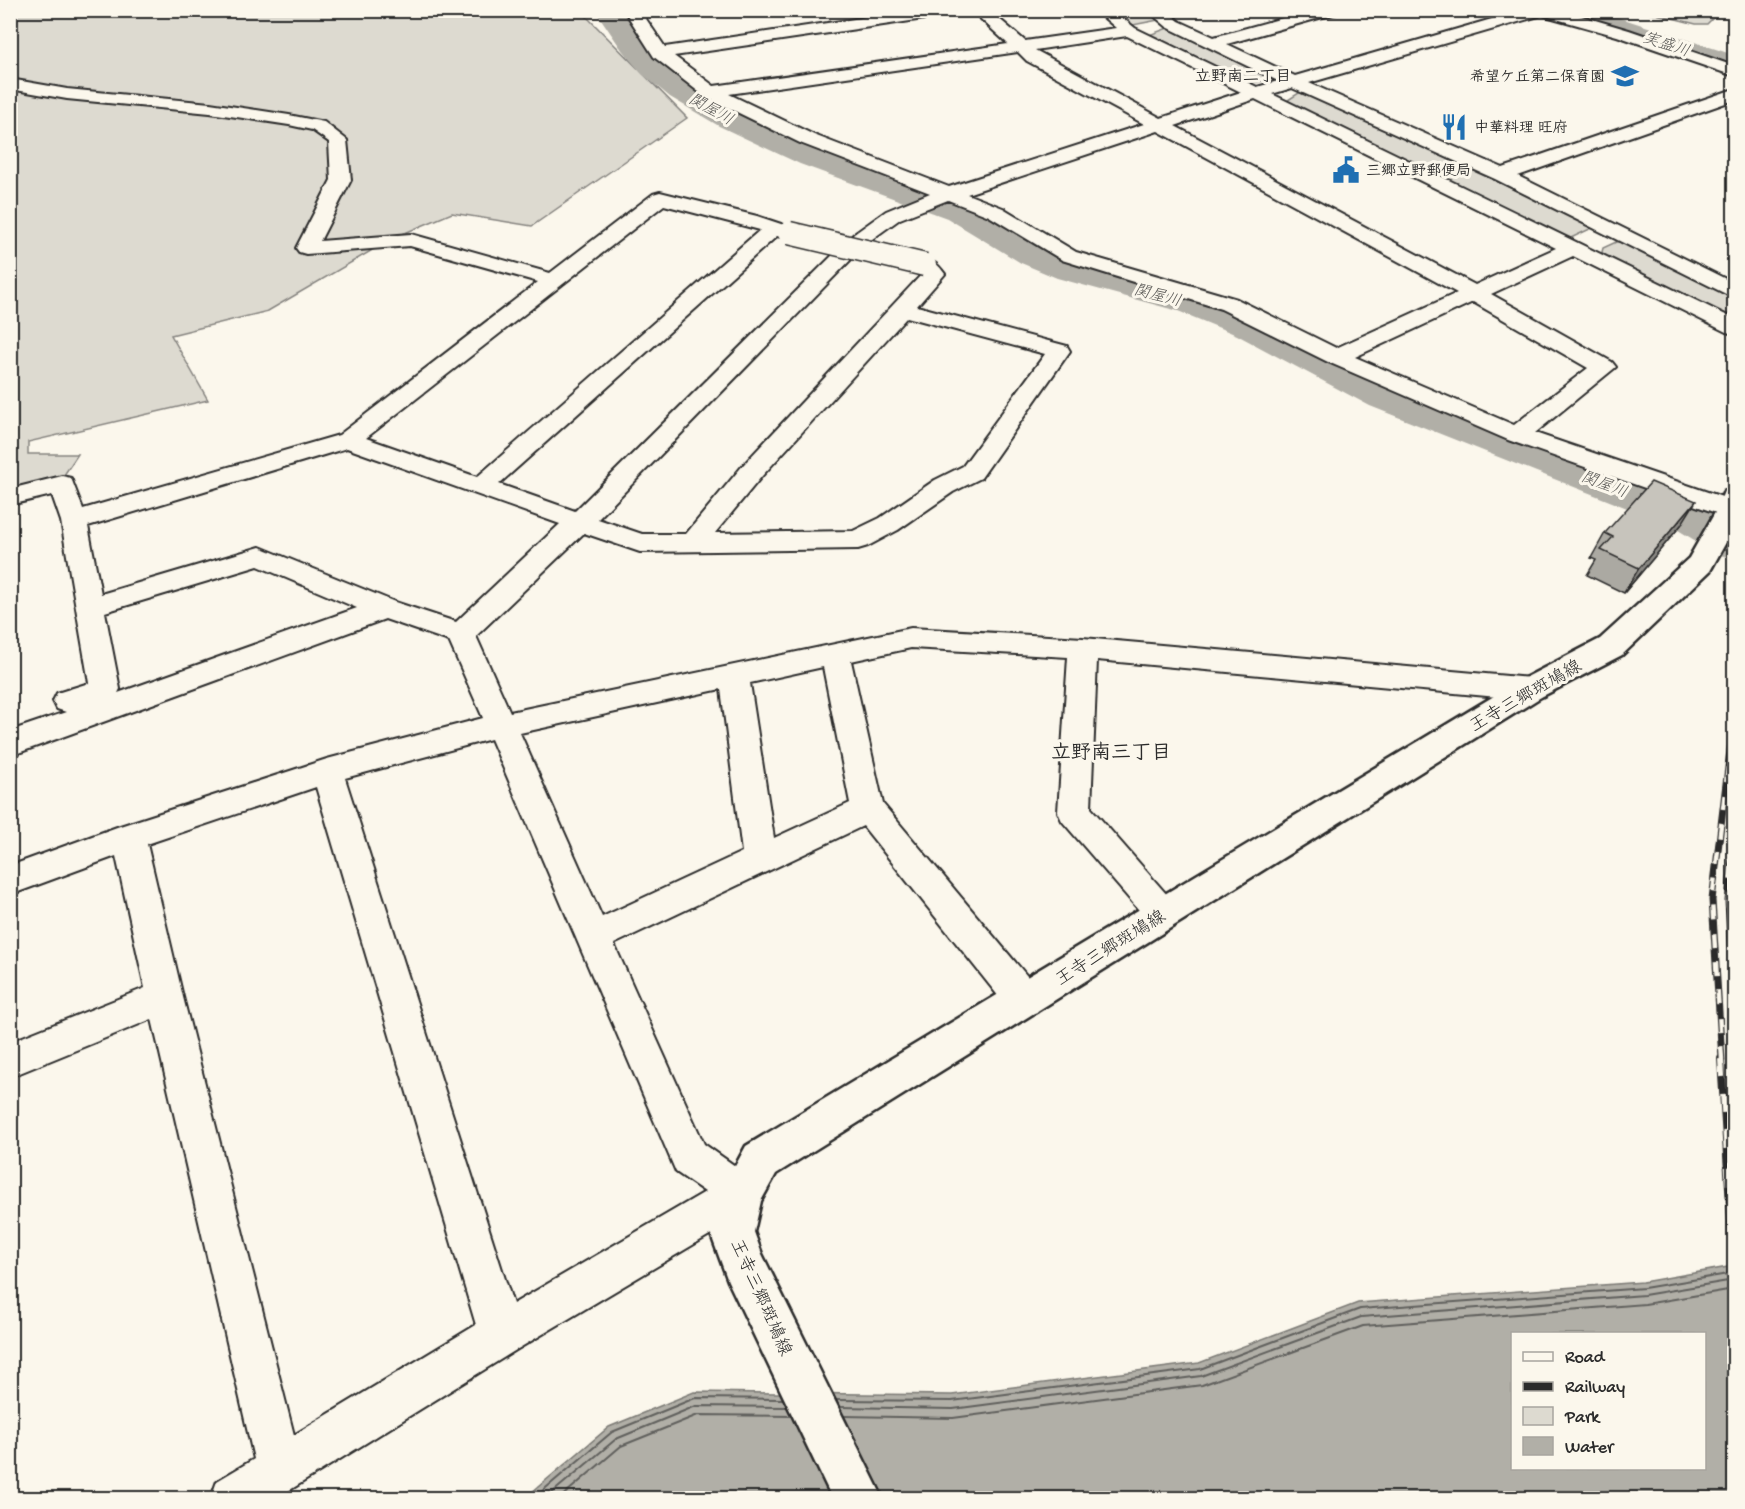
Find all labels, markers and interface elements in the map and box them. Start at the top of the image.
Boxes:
water label: 実盛川 [1640,29,1692,63]
school or university icon: 希望ケ丘第二保育園 [1610,61,1640,91]
district label: 立野南二丁目 [1195,67,1291,88]
place label: 希望ケ丘第二保育園 [1470,68,1605,87]
water label: 関屋川 [685,90,736,131]
restaurant icon: 中華料理 旺府 [1439,112,1469,142]
place label: 中華料理 旺府 [1474,119,1568,138]
public building icon: 三郷立野郵便局 [1331,155,1361,185]
place label: 三郷立野郵便局 [1366,162,1471,181]
water label: 関屋川 [1131,281,1183,313]
water label: 関屋川 [1578,468,1630,504]
street label: 王寺三郷斑鳩線 [1466,656,1586,738]
district label: 立野南三丁目 [1051,741,1171,766]
street label: 王寺三郷斑鳩線 [1052,906,1170,991]
street label: 王寺三郷斑鳩線 [724,1236,796,1360]
legend [1511,1332,1706,1470]
text: Road [1565,1348,1606,1369]
text: Railway [1565,1378,1625,1399]
text: Park [1564,1408,1601,1429]
text: Water [1565,1438,1615,1459]

